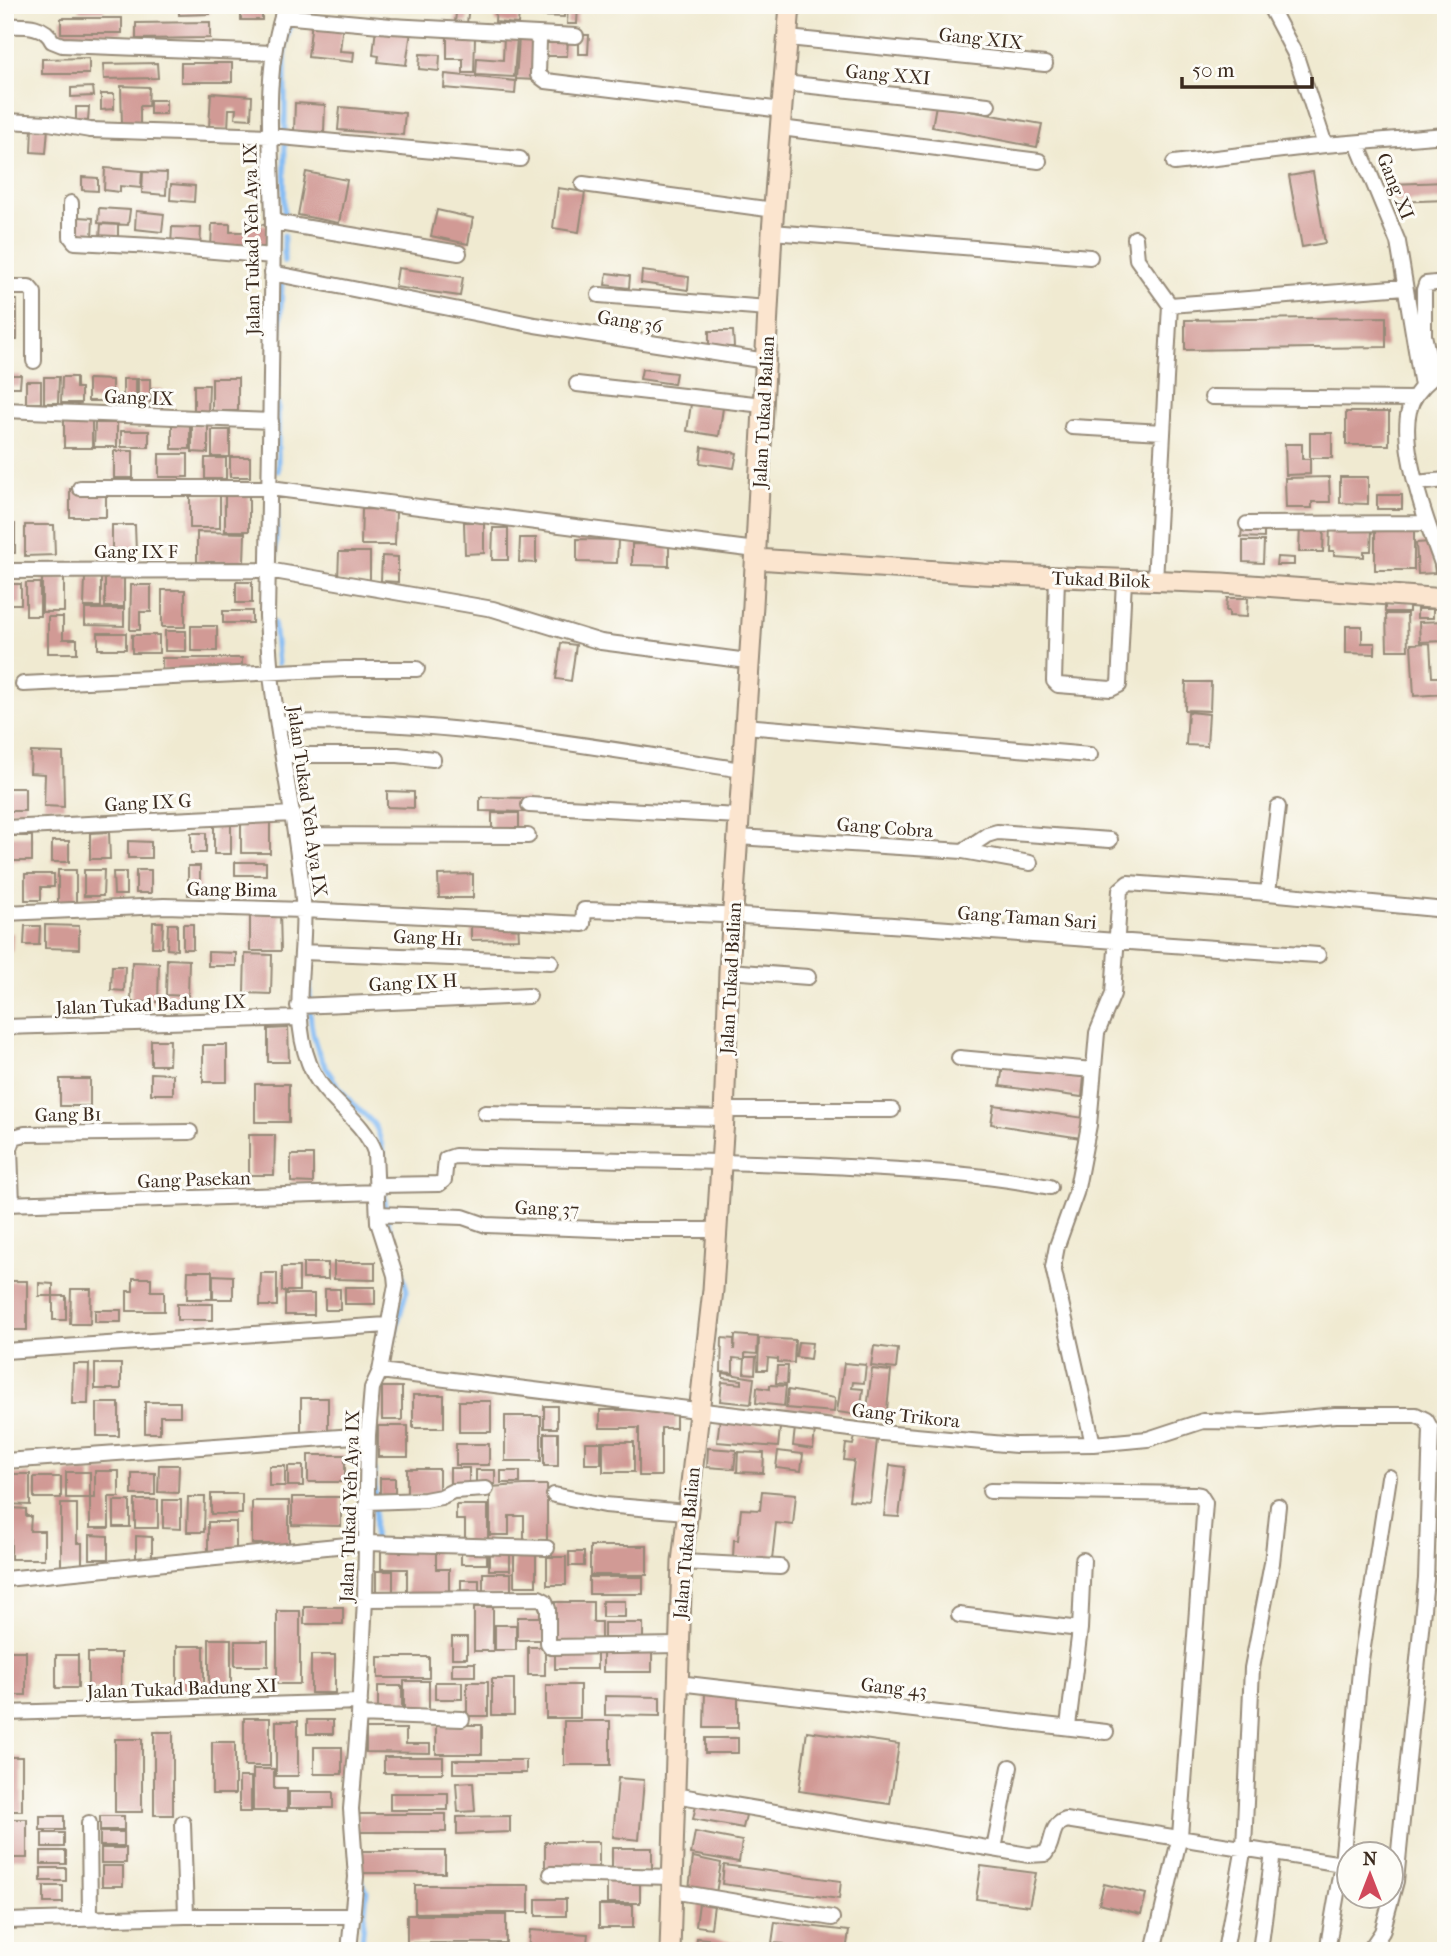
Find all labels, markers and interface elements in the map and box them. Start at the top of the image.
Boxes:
street label: Gang XIX [938,24,1024,54]
scale bar [1182,46,1311,90]
text: 50 m [1192,58,1235,82]
street label: Gang XXI [845,60,931,90]
street label: Jalan Tukad Yeh Aya IX [239,142,265,337]
street label: Gang XI [1372,150,1418,223]
street label: Gang 36 [596,306,665,338]
street label: Jalan Tukad Balian [749,335,779,491]
street label: Gang IX [104,386,174,410]
street label: Gang IX F [94,541,178,563]
street label: Tukad Bilok [1051,567,1151,593]
street label: Jalan Tukad Yeh Aya IX [282,702,331,898]
street label: Gang IX G [104,790,192,816]
street label: Gang Cobra [836,814,934,842]
street label: Gang Bima [187,878,277,902]
street label: Jalan Tukad Balian [716,901,746,1057]
street label: Gang Taman Sari [957,902,1098,934]
street label: Gang H1 [393,926,463,950]
street label: Gang IX H [368,970,458,996]
street label: Jalan Tukad Badung IX [54,991,247,1019]
street label: Gang B1 [35,1103,102,1127]
street label: Gang Pasekan [137,1167,251,1193]
street label: Gang 37 [514,1197,580,1221]
street label: Gang Trikora [851,1399,961,1433]
street label: Jalan Tukad Yeh Aya IX [336,1409,364,1605]
street label: Jalan Tukad Balian [669,1466,705,1622]
street label: Gang 43 [860,1674,928,1702]
street label: Jalan Tukad Badung XI [85,1675,278,1703]
north arrow [1336,1840,1406,1910]
text: N [1363,1848,1378,1870]

